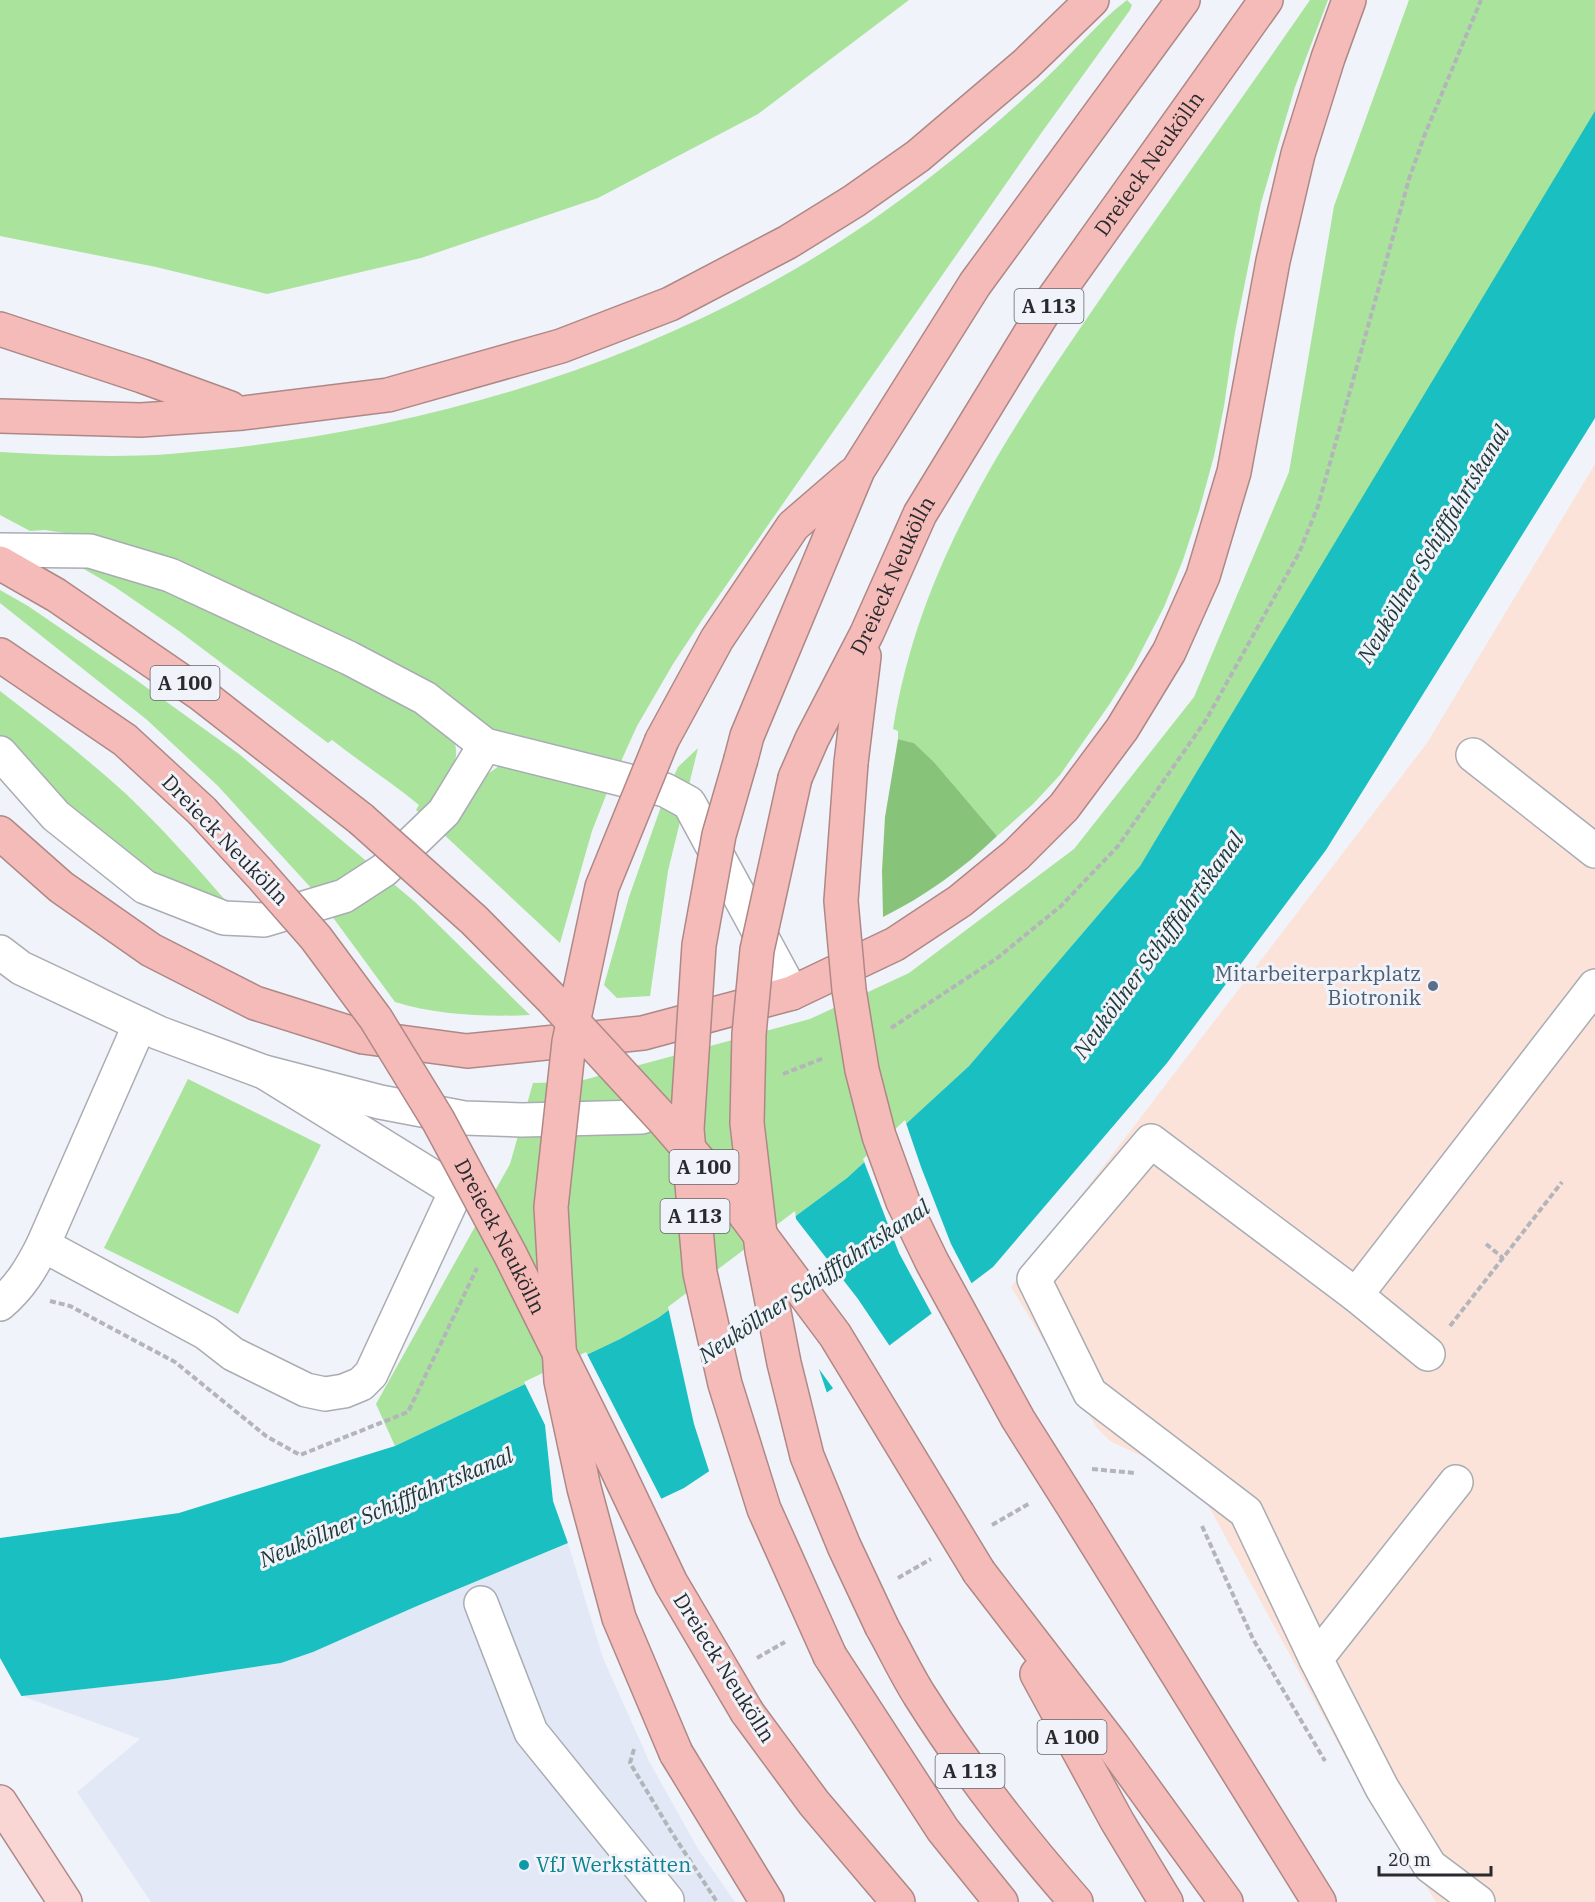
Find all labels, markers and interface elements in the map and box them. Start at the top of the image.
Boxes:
street label: Dreieck Neukölln [1087,85,1210,241]
road number: A 113 [1014,289,1084,323]
water label: Neuköllner Schifffahrtskanal [1349,419,1516,669]
street label: Dreieck Neukölln [843,490,941,659]
road number: A 100 [150,666,219,700]
street label: Dreieck Neukölln [156,768,295,911]
water label: Neuköllner Schifffahrtskanal [1065,825,1250,1064]
place label: Mitarbeiterparkplatz Biotronik [1215,959,1422,1011]
marker: Mitarbeiterparkplatz Biotronik [1426,979,1440,993]
road number: A 100 [670,1150,738,1184]
street label: Dreieck Neukölln [448,1154,553,1319]
water label: Neuköllner Schifffahrtskanal [692,1192,936,1369]
road number: A 113 [660,1199,730,1233]
water label: Neuköllner Schifffahrtskanal [254,1440,518,1574]
street label: Dreieck Neukölln [668,1587,782,1748]
road number: A 100 [1038,1720,1106,1754]
road number: A 113 [936,1754,1004,1788]
scale bar [1379,1839,1492,1877]
text: 20 m [1388,1848,1431,1871]
place label: VfJ Werkstätten [536,1850,691,1878]
marker: VfJ Werkstätten [517,1858,531,1872]

